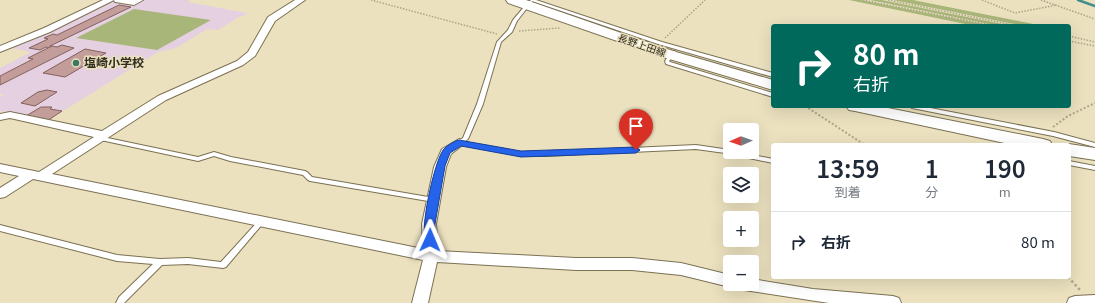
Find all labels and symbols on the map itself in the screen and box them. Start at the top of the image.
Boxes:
street label: 長野上田線 [616,29,668,60]
place label: 塩崎小学校 [84,53,144,70]
marker: 塩崎小学校 [71,58,81,68]
pin [619,109,653,150]
north arrow [723,123,759,159]
position arrow [409,219,451,261]

